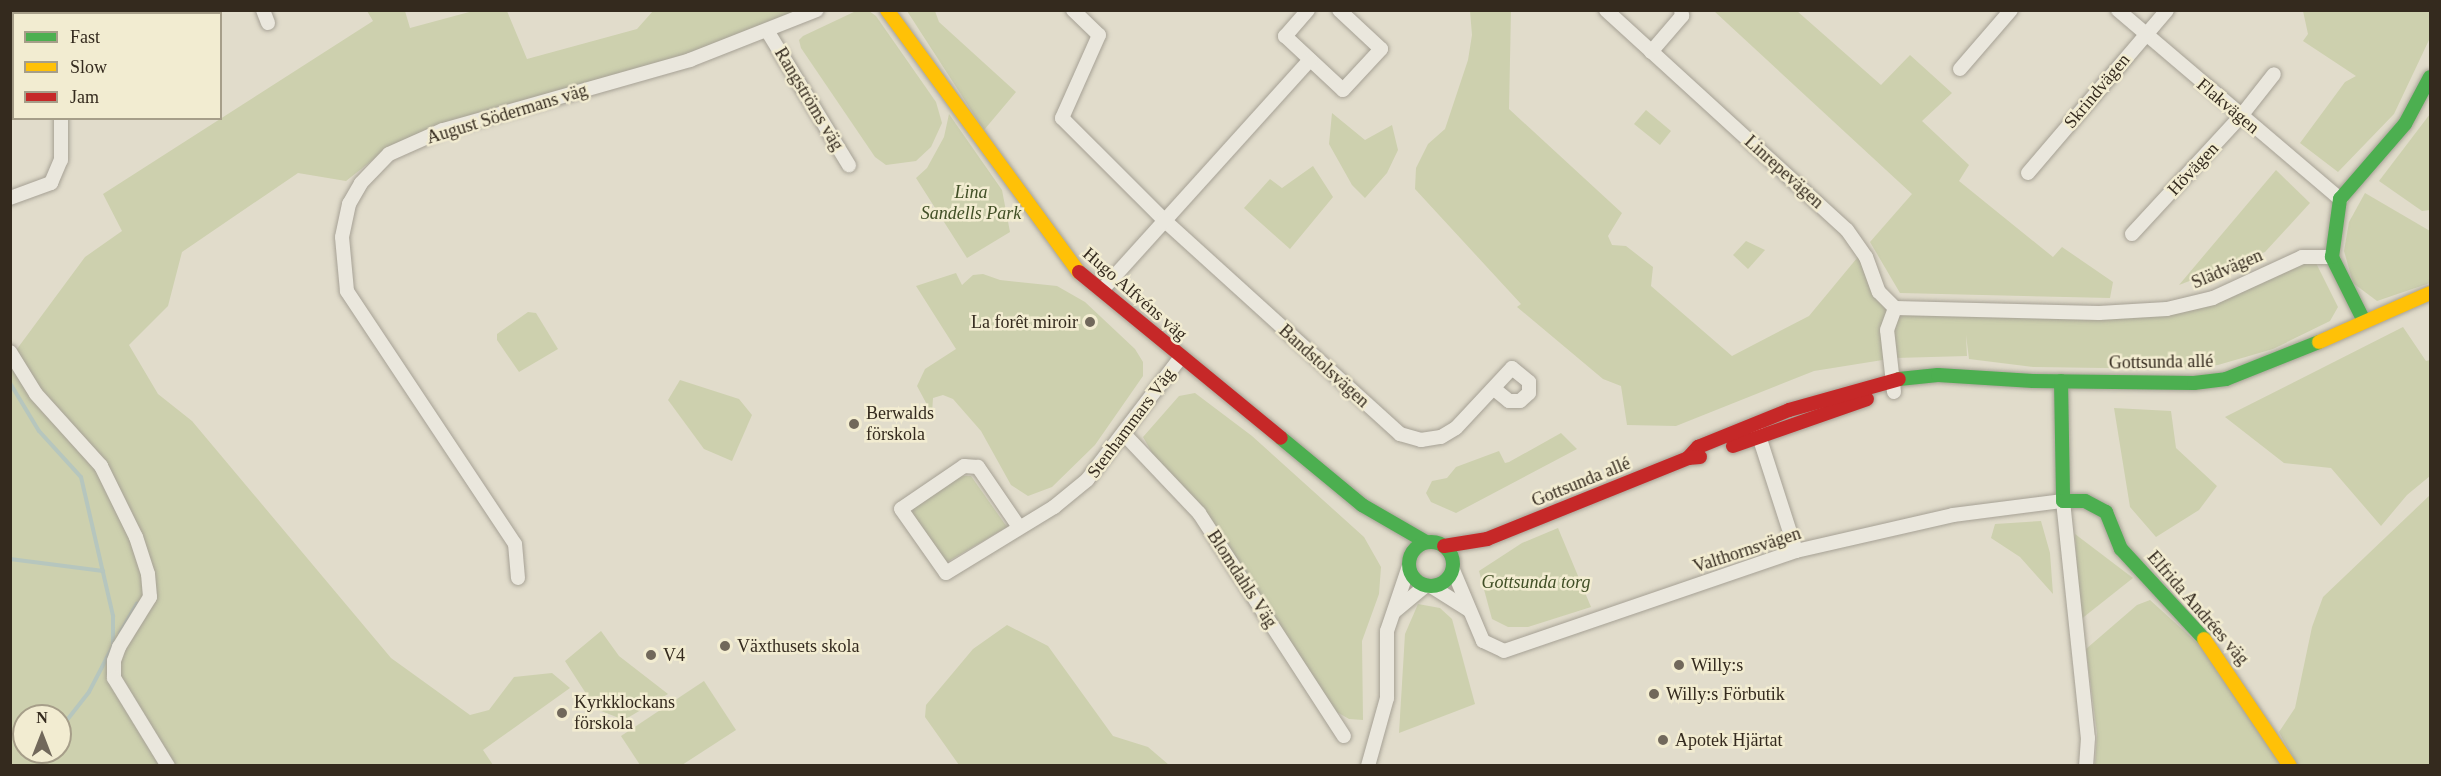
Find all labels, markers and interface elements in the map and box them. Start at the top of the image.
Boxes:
legend [12,12,222,120]
text: Fast [70,27,100,47]
street label: Rangströms väg [770,44,848,154]
street label: Skrindvägen [2059,49,2135,133]
text: Slow [70,57,107,77]
street label: Flakvägen [2192,74,2264,138]
street label: August Södermans väg [424,79,590,149]
text: Jam [70,87,99,107]
street label: Linrepevägen [1740,131,1828,213]
street label: Hövägen [2163,138,2223,200]
park label: Lina Sandells Park [921,182,1021,224]
street label: Hugo Alfvéns väg [1078,243,1192,345]
street label: Slädvägen [2188,244,2266,294]
place label: La forêt miroir [971,311,1078,333]
marker: La forêt miroir [1083,315,1097,329]
street label: Bandstolsvägen [1274,320,1374,412]
street label: Gottsunda allé [2109,350,2213,374]
street label: Stenhammars Väg [1083,364,1179,482]
place label: Berwalds förskola [866,403,934,446]
marker: Berwalds förskola [847,417,861,431]
street label: Gottsunda allé [1529,452,1633,512]
street label: Valthornsvägen [1690,522,1804,578]
street label: Blomdahls Väg [1202,526,1282,632]
street label: Elfrida Andrées väg [2142,546,2254,670]
park label: Gottsunda torg [1482,571,1590,593]
place label: Växthusets skola [737,635,859,657]
marker: Växthusets skola [718,639,732,653]
place label: V4 [663,644,685,666]
marker: V4 [644,648,658,662]
place label: Willy:s [1691,654,1743,676]
marker: Willy:s [1672,658,1686,672]
place label: Willy:s Förbutik [1666,683,1785,705]
marker: Willy:s Förbutik [1647,687,1661,701]
place label: Kyrkklockans förskola [574,692,675,734]
north arrow [12,704,72,764]
marker: Kyrkklockans förskola [555,706,569,720]
text: N [36,709,48,726]
place label: Apotek Hjärtat [1675,729,1782,751]
marker: Apotek Hjärtat [1656,733,1670,747]

